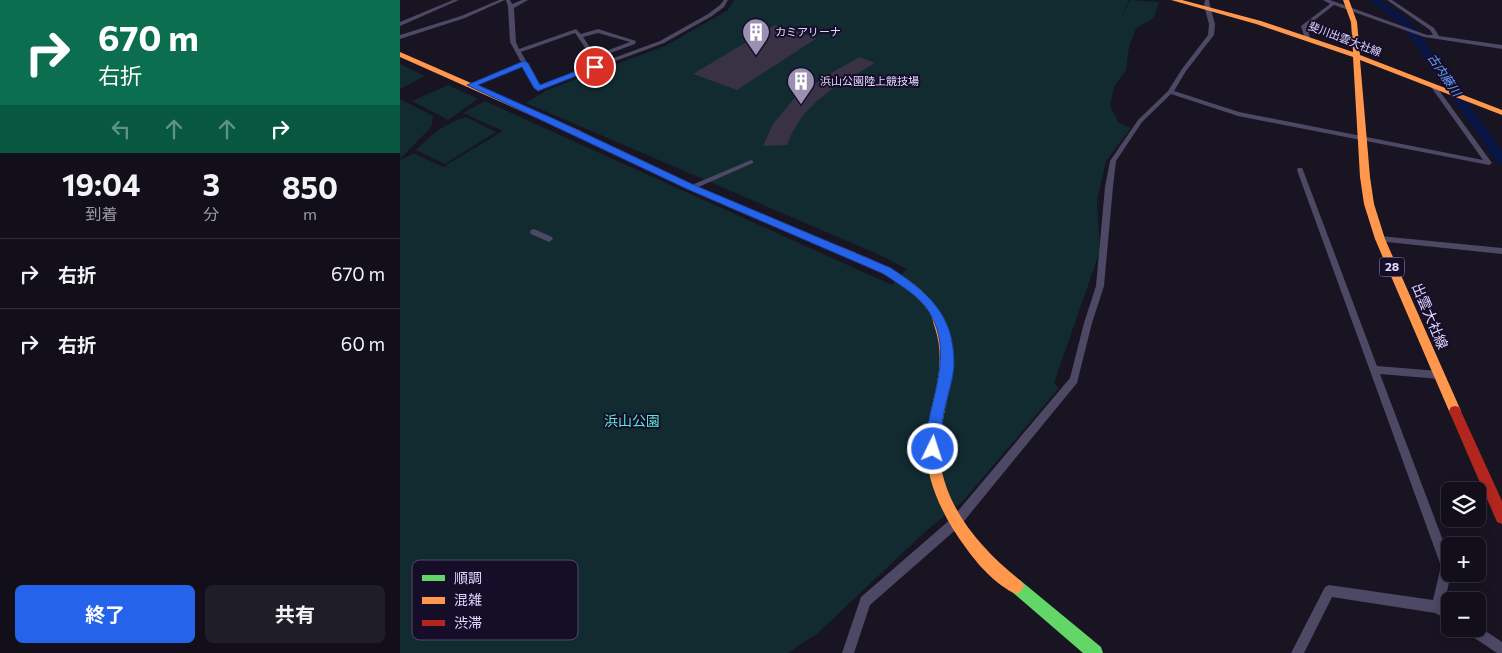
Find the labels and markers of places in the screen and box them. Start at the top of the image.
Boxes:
building icon: カミアリーナ [741,17,771,56]
place label: カミアリーナ [775,25,841,38]
pin [574,46,616,88]
building icon: 浜山公園陸上競技場 [786,66,816,105]
place label: 浜山公園陸上競技場 [820,74,919,87]

